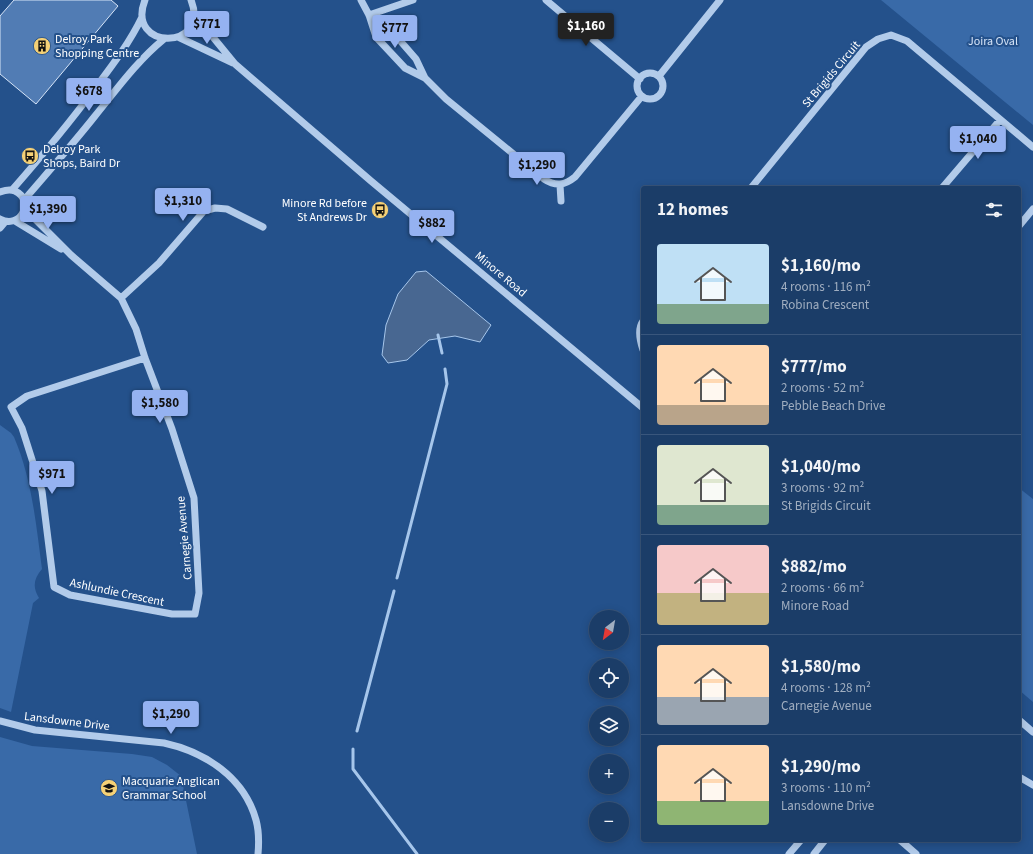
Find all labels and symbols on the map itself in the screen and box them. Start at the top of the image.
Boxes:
pin: $771 [183,11,231,45]
pin: $1,160 [553,13,619,47]
pin: $777 [371,15,419,49]
place label: Delroy Park Shopping Centre [55,31,139,62]
park label: Joira Oval [968,33,1018,50]
building icon: Delroy Park Shopping Centre [32,36,52,56]
street label: St Brigids Circuit [798,37,864,111]
pin: $678 [65,78,113,112]
pin: $1,040 [945,126,1011,160]
place label: Delroy Park Shops, Baird Dr [43,141,121,172]
bus stop icon: Delroy Park Shops, Baird Dr [20,146,40,166]
pin: $1,290 [504,152,570,186]
pin: $1,310 [150,188,216,222]
place label: Minore Rd before St Andrews Dr [282,195,368,226]
pin: $1,390 [15,196,81,230]
bus stop icon: Minore Rd before St Andrews Dr [370,200,390,220]
pin: $882 [408,210,456,244]
street label: Minore Road [471,248,530,301]
pin: $1,580 [127,390,193,424]
pin: $971 [28,461,76,495]
street label: Carnegie Avenue [172,495,197,580]
street label: Ashlundie Crescent [68,574,166,611]
north arrow [589,610,629,650]
pin: $1,290 [138,701,204,735]
street label: Lansdowne Drive [23,708,111,735]
place label: Macquarie Anglican Grammar School [122,773,220,804]
school or university icon: Macquarie Anglican Grammar School [99,778,119,798]

